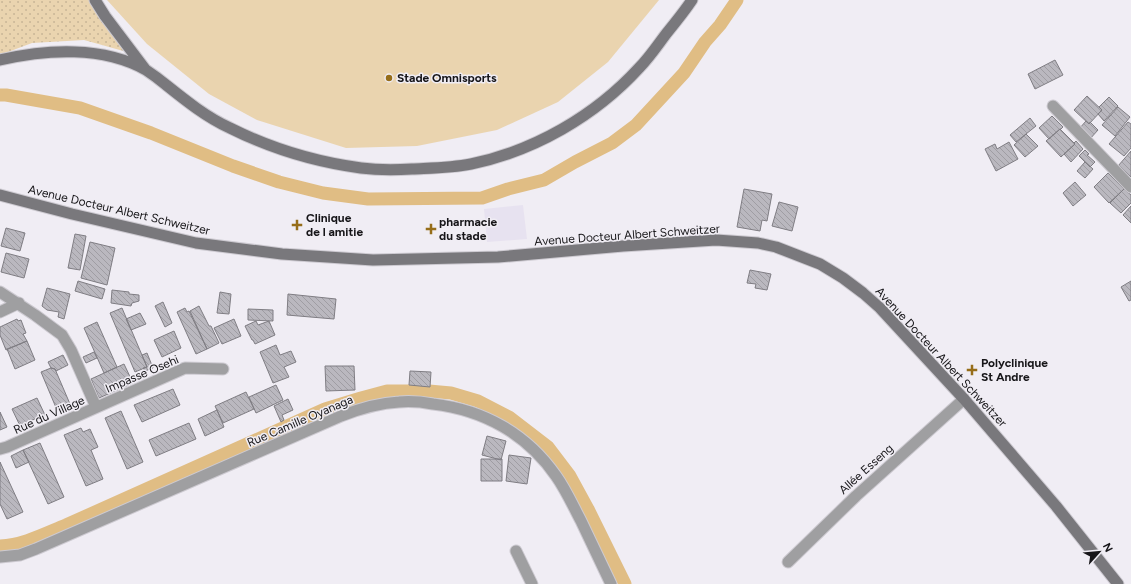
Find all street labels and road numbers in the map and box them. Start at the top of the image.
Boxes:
street label: Avenue Docteur Albert Schweitzer [27,182,211,238]
street label: Avenue Docteur Albert Schweitzer [534,222,720,248]
street label: Avenue Docteur Albert Schweitzer [872,284,1010,430]
street label: Impasse Osehi [103,352,181,396]
street label: Rue Camille Oyanaga [245,392,355,450]
street label: Rue du Village [11,393,87,437]
street label: Allée Esseng [836,441,896,497]

